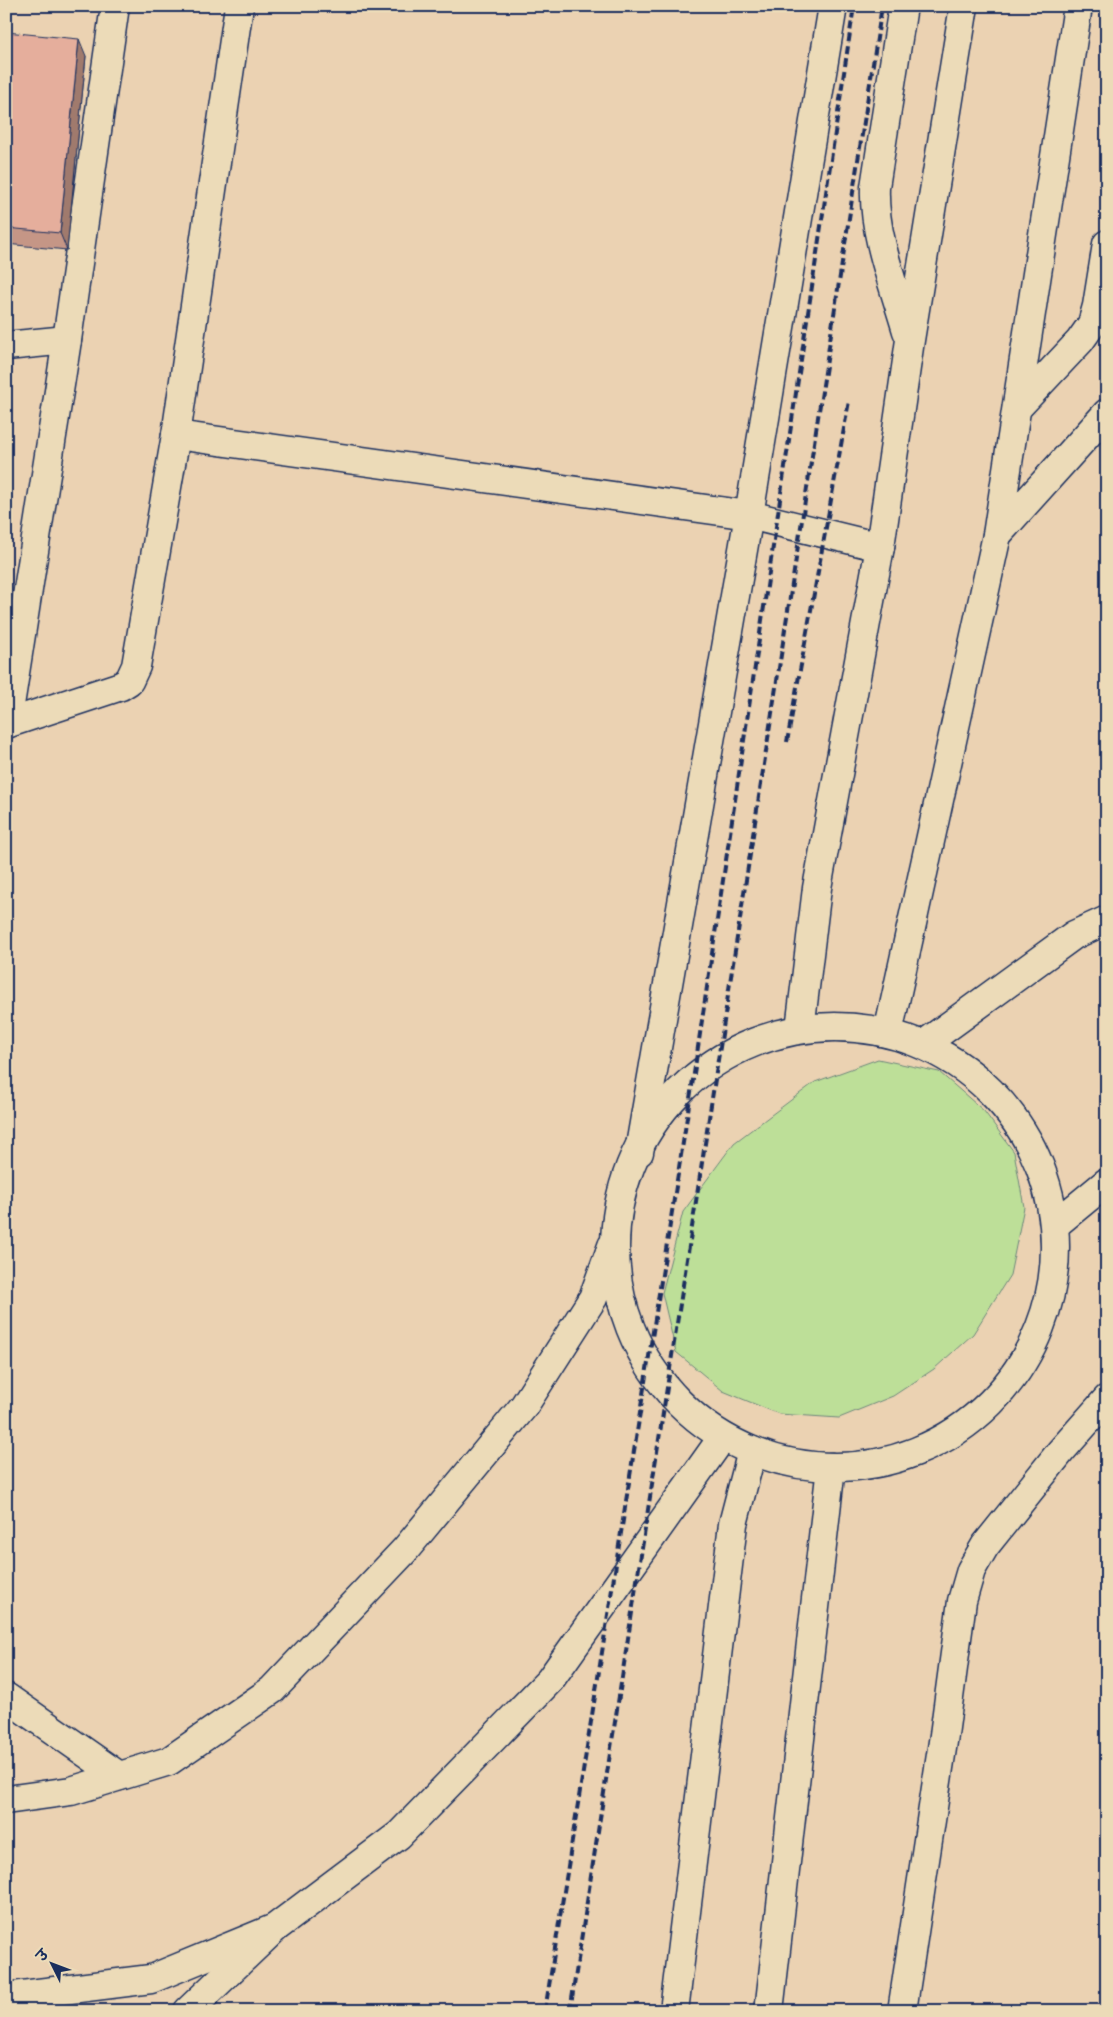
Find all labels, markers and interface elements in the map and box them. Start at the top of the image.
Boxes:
north arrow [28,1940,78,1990]
text: उ [30,1943,54,1967]

